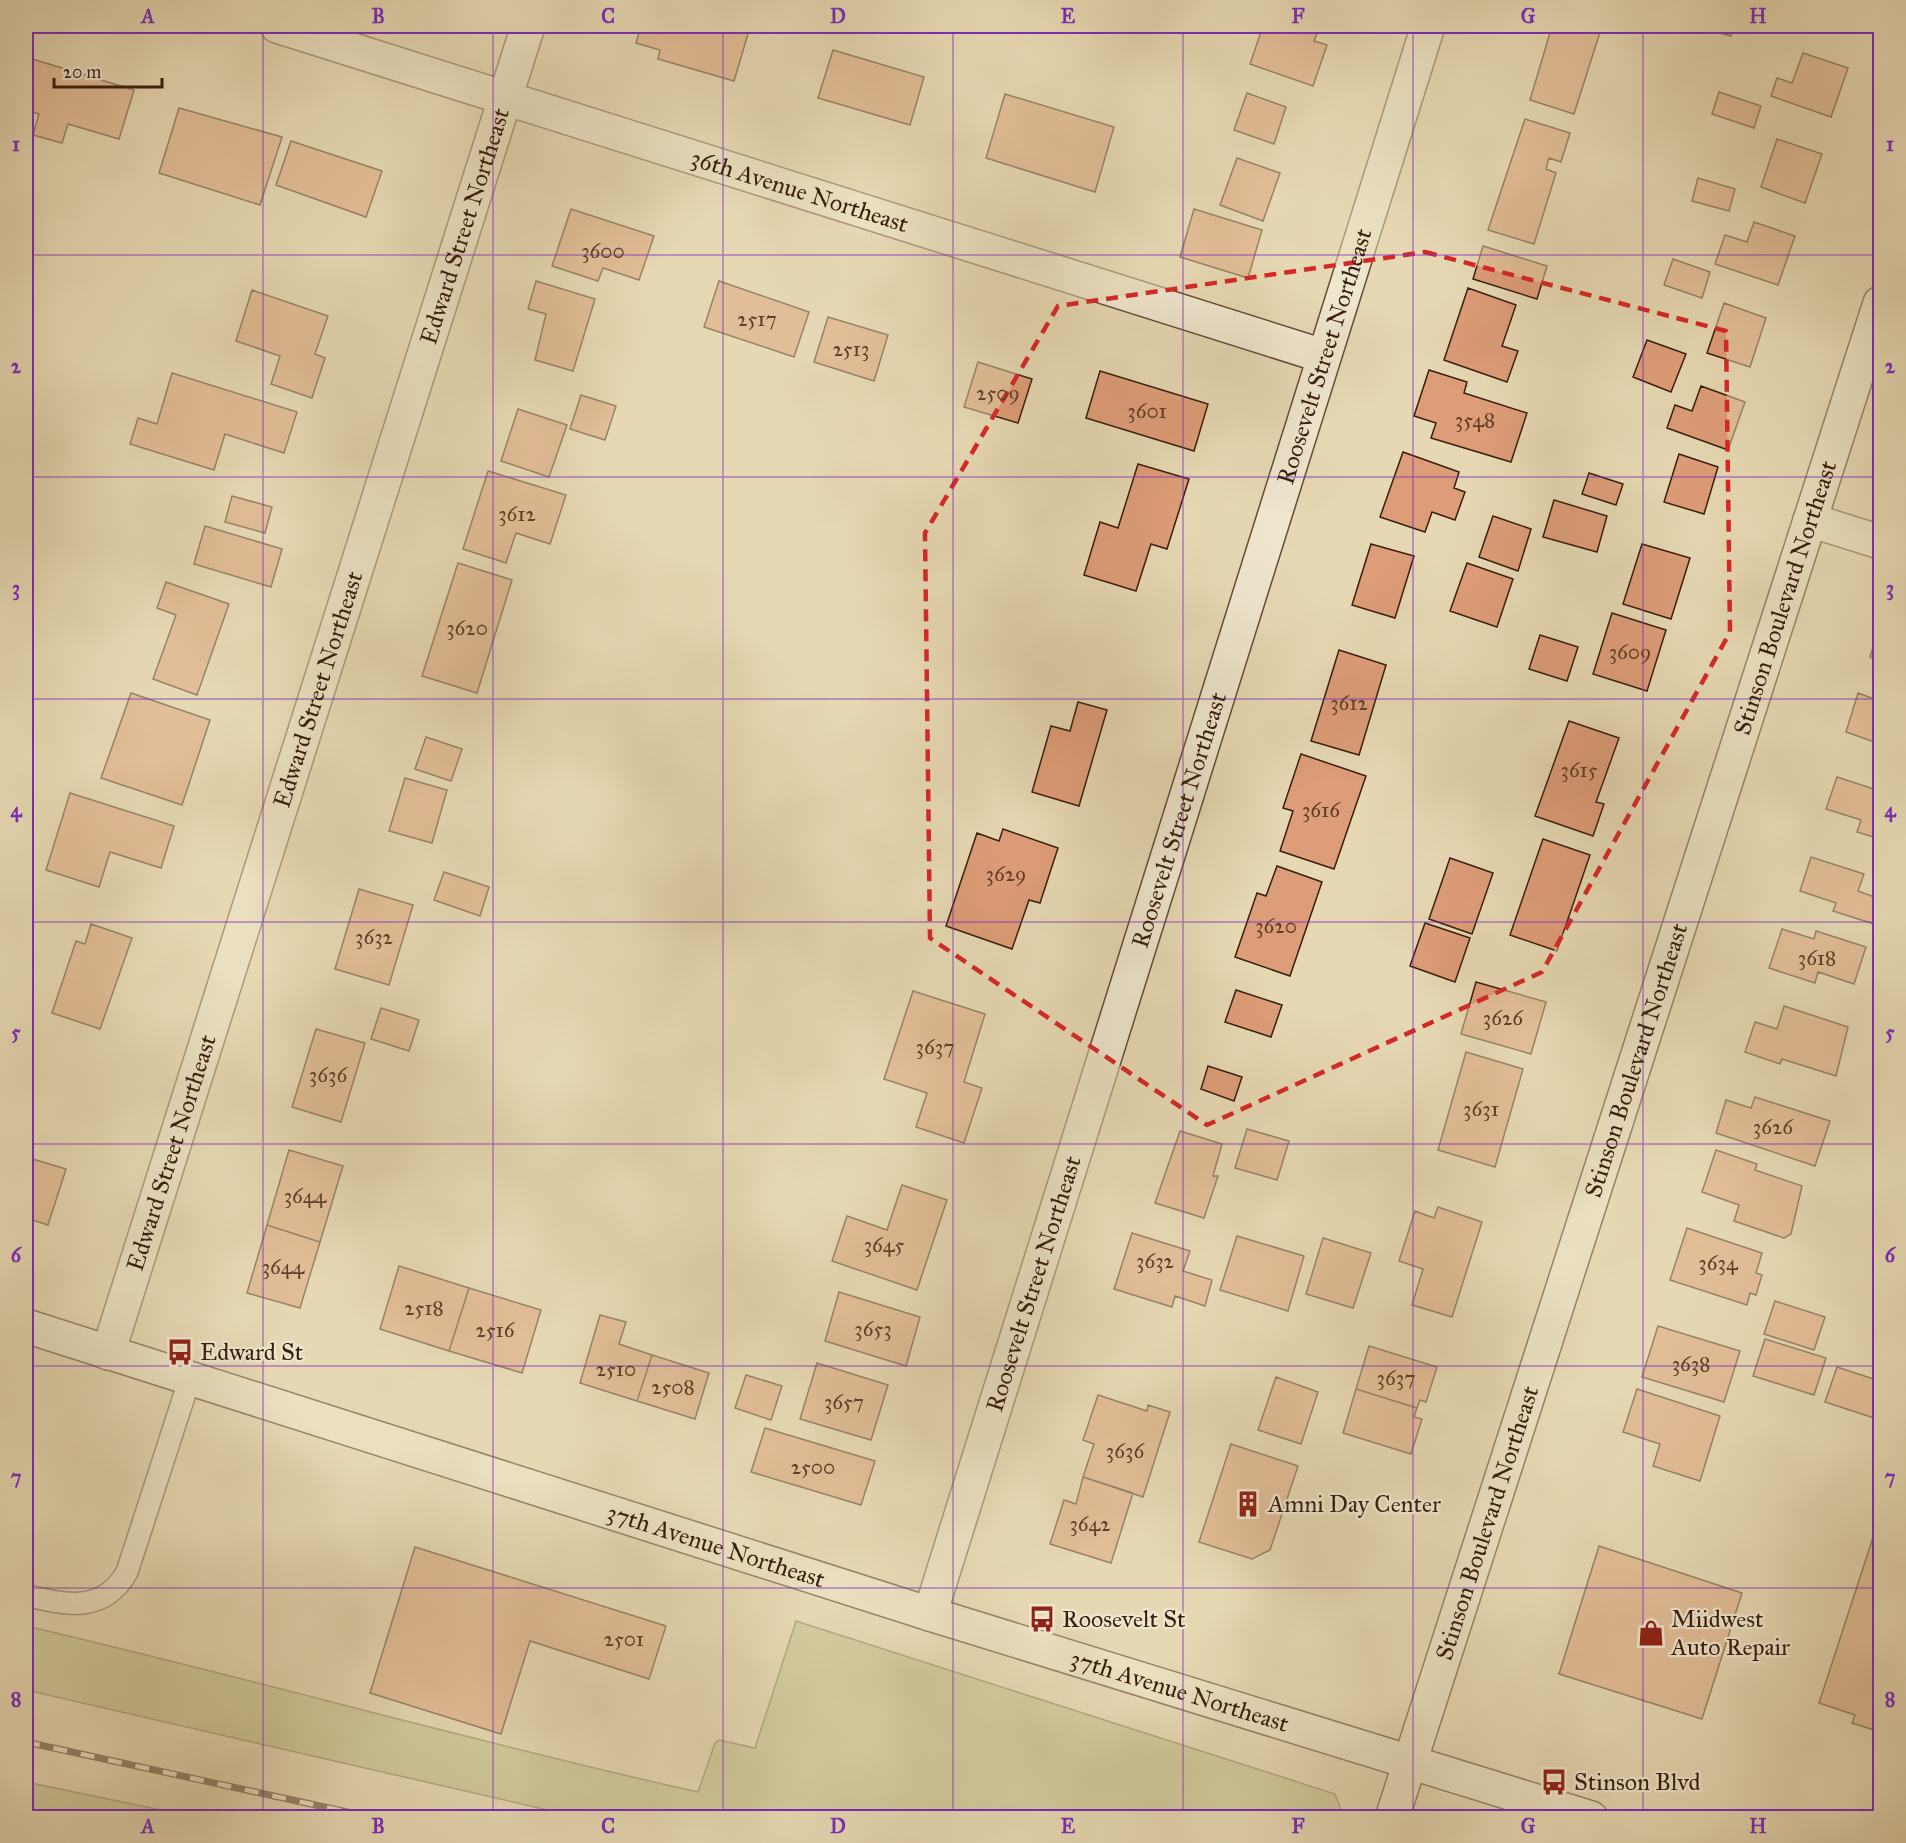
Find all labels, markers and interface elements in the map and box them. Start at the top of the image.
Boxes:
text: A [139,4,155,28]
text: B [371,4,385,28]
text: C [601,4,615,28]
text: D [830,4,846,28]
text: E [1061,4,1076,28]
text: F [1291,4,1305,28]
text: G [1521,4,1536,28]
text: H [1749,4,1767,28]
scale bar [54,51,162,89]
text: 20 m [63,61,101,83]
street label: Edward Street Northeast [413,104,516,348]
text: 1 [12,132,20,156]
text: 1 [1886,132,1894,156]
street label: 36th Avenue Northeast [687,142,913,239]
street label: Roosevelt Street Northeast [1270,224,1379,488]
house number: 3600 [581,238,625,264]
house number: 2517 [737,306,777,332]
house number: 2513 [833,336,869,362]
text: 2 [11,354,22,378]
text: 2 [1885,354,1896,378]
house number: 2509 [976,380,1020,406]
house number: 3601 [1127,398,1167,424]
house number: 3548 [1455,407,1495,433]
street label: Stinson Boulevard Northeast [1727,456,1843,739]
house number: 3612 [498,501,536,527]
street label: Edward Street Northeast [267,567,370,811]
text: 3 [12,576,20,601]
text: 3 [1886,576,1894,601]
house number: 3620 [446,615,488,641]
house number: 3609 [1609,639,1651,665]
street label: Roosevelt Street Northeast [1125,688,1233,952]
house number: 3612 [1330,690,1368,716]
house number: 3615 [1561,757,1598,783]
house number: 3616 [1302,797,1341,823]
text: 4 [10,798,22,823]
text: 4 [1884,798,1896,823]
house number: 3629 [986,861,1026,887]
house number: 3620 [1255,913,1297,939]
street label: Stinson Boulevard Northeast [1578,919,1694,1201]
house number: 3632 [355,924,394,950]
house number: 3618 [1798,945,1836,971]
house number: 3626 [1483,1005,1524,1031]
text: 5 [11,1020,21,1044]
text: 5 [1885,1020,1895,1044]
street label: Edward Street Northeast [120,1030,223,1275]
house number: 3637 [916,1034,954,1060]
house number: 3636 [309,1062,348,1088]
house number: 3631 [1463,1096,1499,1122]
house number: 3626 [1753,1114,1794,1140]
street label: Roosevelt Street Northeast [979,1152,1088,1415]
house number: 3644 [284,1183,328,1209]
house number: 3645 [864,1232,905,1258]
text: 6 [11,1243,23,1267]
text: 6 [1885,1243,1897,1267]
house number: 3632 [1136,1248,1175,1274]
house number: 3634 [1698,1250,1739,1276]
house number: 3644 [262,1254,306,1280]
house number: 2518 [404,1295,444,1321]
house number: 3653 [854,1316,892,1342]
house number: 2516 [476,1317,516,1343]
bus stop icon: Edward St [165,1337,195,1367]
place label: Edward St [200,1337,304,1367]
house number: 3638 [1672,1351,1710,1377]
house number: 2510 [596,1356,636,1382]
house number: 3637 [1377,1365,1415,1391]
house number: 2508 [651,1374,695,1400]
street label: Stinson Boulevard Northeast [1429,1382,1545,1664]
house number: 3657 [824,1389,864,1415]
house number: 3636 [1106,1438,1145,1464]
house number: 2500 [791,1454,835,1480]
text: 7 [11,1465,22,1489]
text: 7 [1885,1465,1896,1489]
building icon: Amni Day Center [1233,1489,1263,1519]
place label: Amni Day Center [1267,1489,1441,1519]
street label: 37th Avenue Northeast [603,1497,829,1595]
house number: 3642 [1069,1511,1111,1537]
bus stop icon: Roosevelt St [1027,1604,1057,1634]
place label: Roosevelt St [1062,1604,1186,1634]
place label: Miidwest Auto Repair [1670,1604,1790,1662]
shop icon: Miidwest Auto Repair [1636,1618,1666,1648]
house number: 2501 [604,1626,644,1652]
street label: 37th Avenue Northeast [1067,1643,1293,1739]
text: 8 [11,1687,21,1711]
text: 8 [1885,1687,1895,1711]
bus stop icon: Stinson Blvd [1539,1767,1569,1797]
place label: Stinson Blvd [1574,1767,1701,1797]
text: A [139,1814,155,1838]
text: B [371,1814,385,1838]
text: C [601,1814,615,1838]
text: D [830,1814,846,1838]
text: E [1061,1814,1076,1838]
text: F [1291,1814,1305,1838]
text: G [1521,1814,1536,1838]
text: H [1749,1814,1767,1838]

